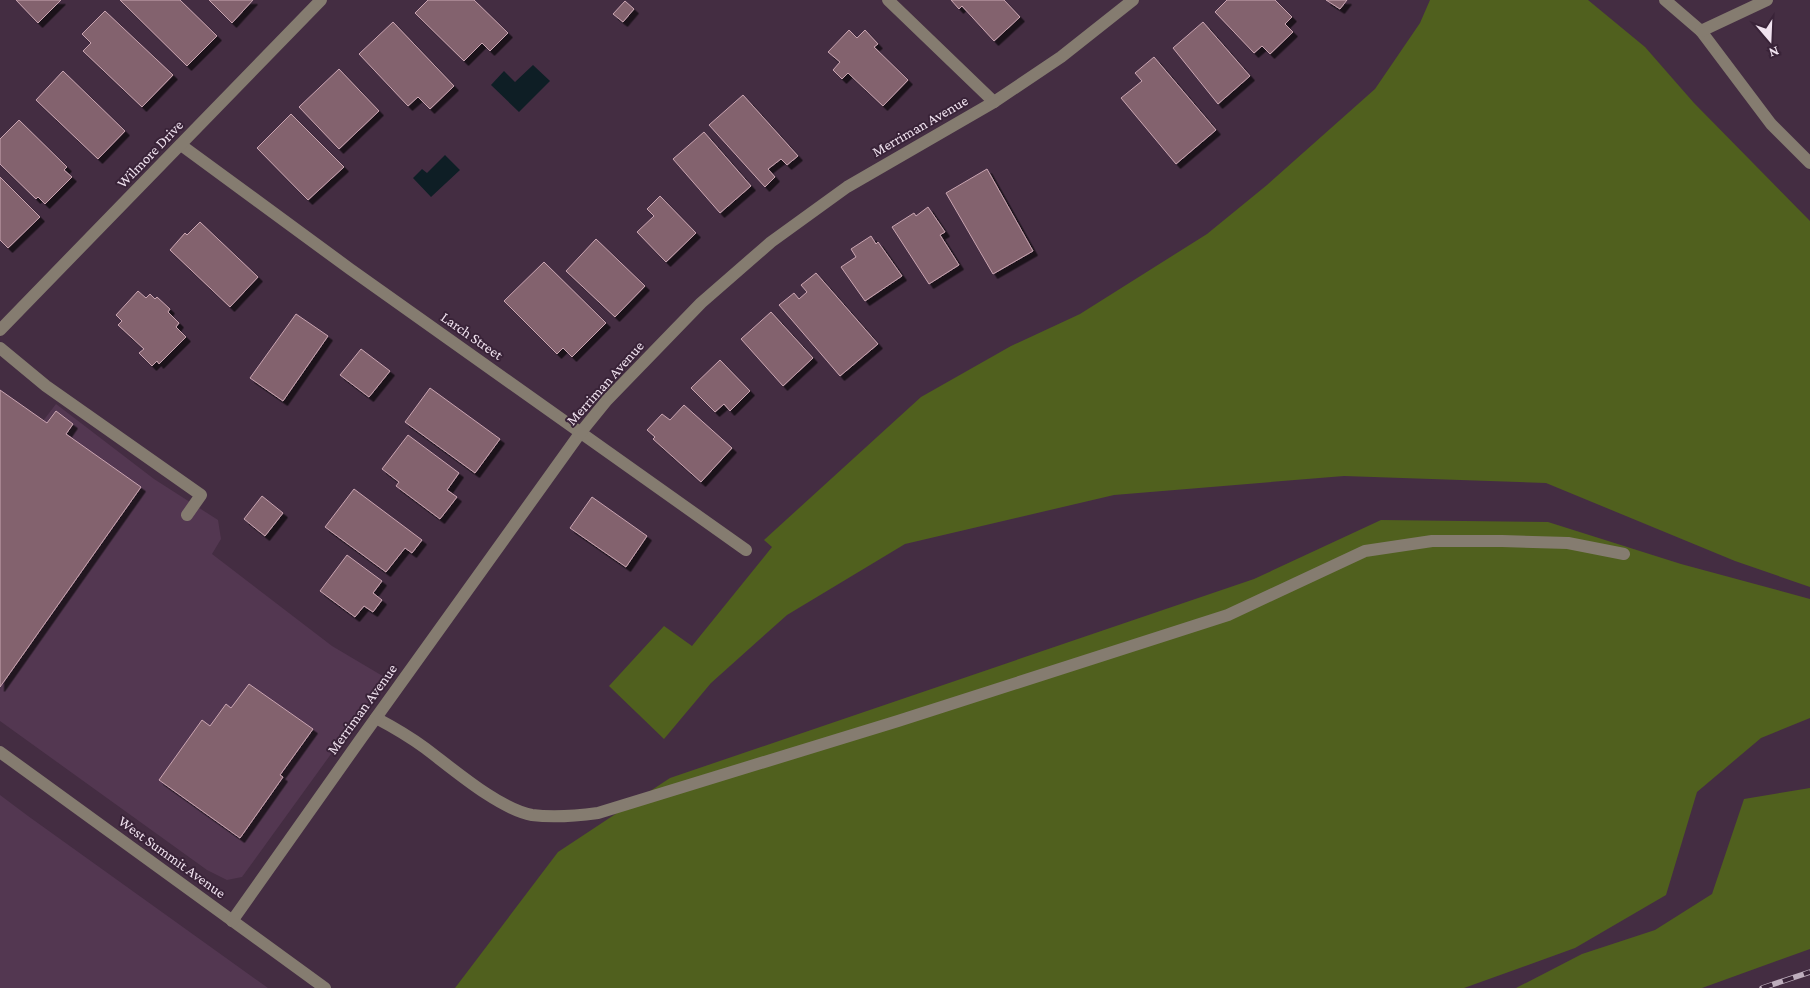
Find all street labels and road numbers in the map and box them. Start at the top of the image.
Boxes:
street label: Merriman Avenue [869,92,971,160]
street label: Wilmore Drive [114,117,187,191]
street label: Larch Street [438,309,507,364]
street label: Merriman Avenue [563,337,647,428]
street label: Merriman Avenue [324,660,400,757]
street label: West Summit Avenue [115,813,229,901]

